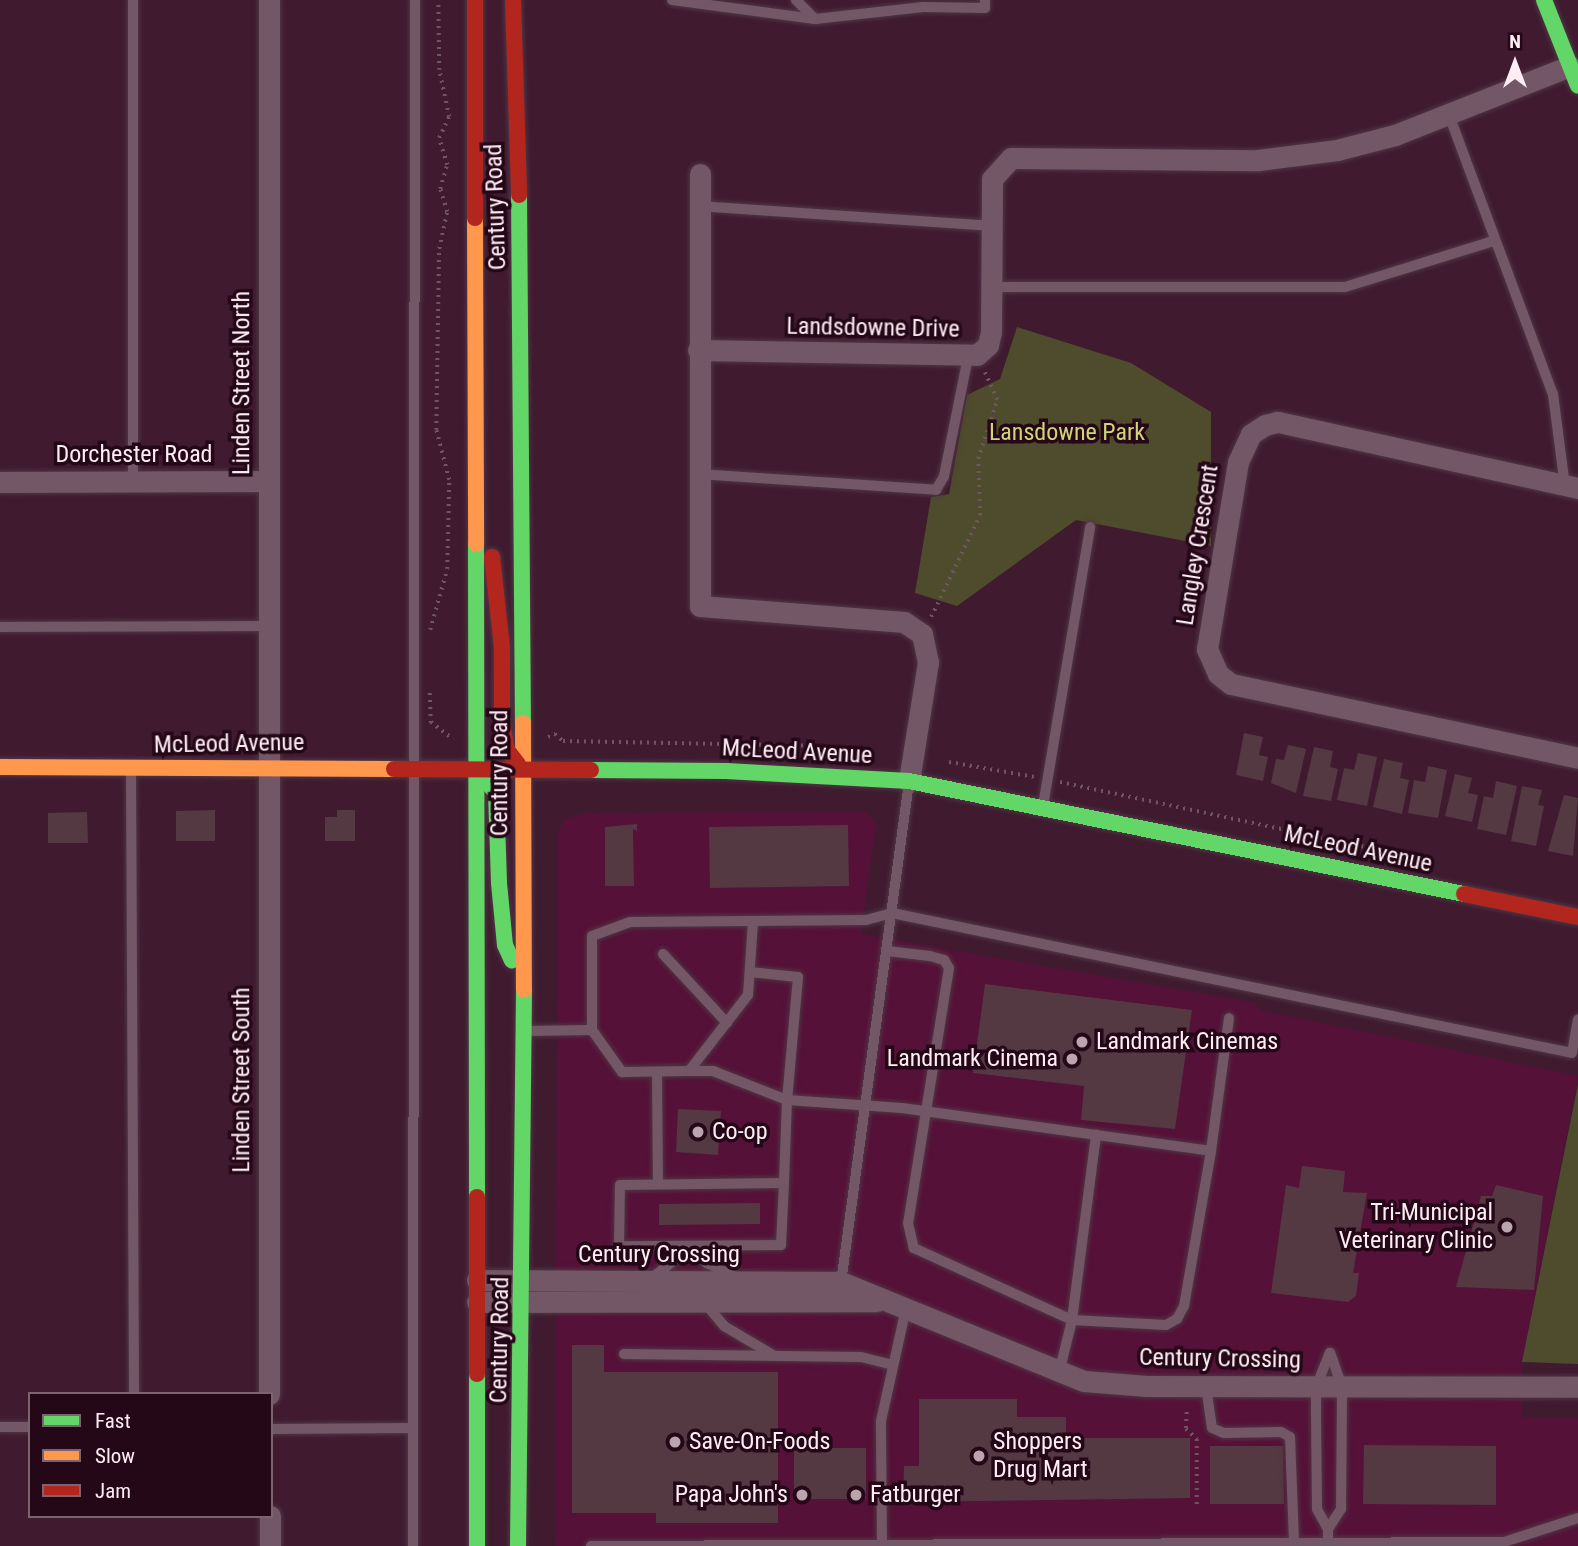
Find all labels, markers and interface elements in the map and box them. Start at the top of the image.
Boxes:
north arrow [1480,28,1550,98]
text: N [1509,30,1521,53]
street label: Century Road [479,143,513,271]
street label: Linden Street North [228,291,256,475]
street label: Landsdowne Drive [786,312,960,344]
park label: Lansdowne Park [989,419,1145,447]
street label: Dorchester Road [55,441,213,469]
street label: Langley Crescent [1171,463,1225,627]
street label: Century Road [486,710,514,836]
street label: McLeod Avenue [154,728,304,760]
street label: McLeod Avenue [721,734,873,770]
street label: McLeod Avenue [1281,819,1435,879]
street label: Linden Street South [228,987,256,1173]
place label: Landmark Cinemas [1096,1028,1278,1056]
marker: Landmark Cinemas [1074,1034,1090,1050]
place label: Landmark Cinema [887,1045,1058,1073]
marker: Landmark Cinema [1064,1051,1080,1067]
place label: Co-op [712,1118,767,1146]
marker: Co-op [690,1124,706,1140]
place label: Tri-Municipal Veterinary Clinic [1339,1199,1493,1255]
marker: Tri-Municipal Veterinary Clinic [1499,1219,1515,1235]
street label: Century Crossing [578,1241,740,1269]
street label: Century Road [484,1277,516,1403]
street label: Century Crossing [1139,1343,1301,1375]
legend [28,1392,273,1518]
text: Fast [95,1409,131,1433]
place label: Save-On-Foods [689,1428,830,1456]
place label: Shoppers Drug Mart [993,1428,1088,1484]
marker: Save-On-Foods [667,1434,683,1450]
text: Slow [95,1444,135,1468]
marker: Shoppers Drug Mart [971,1448,987,1464]
text: Jam [95,1479,131,1503]
place label: Papa John's [675,1481,788,1509]
place label: Fatburger [870,1481,961,1509]
marker: Papa John's [794,1487,810,1503]
marker: Fatburger [848,1487,864,1503]

